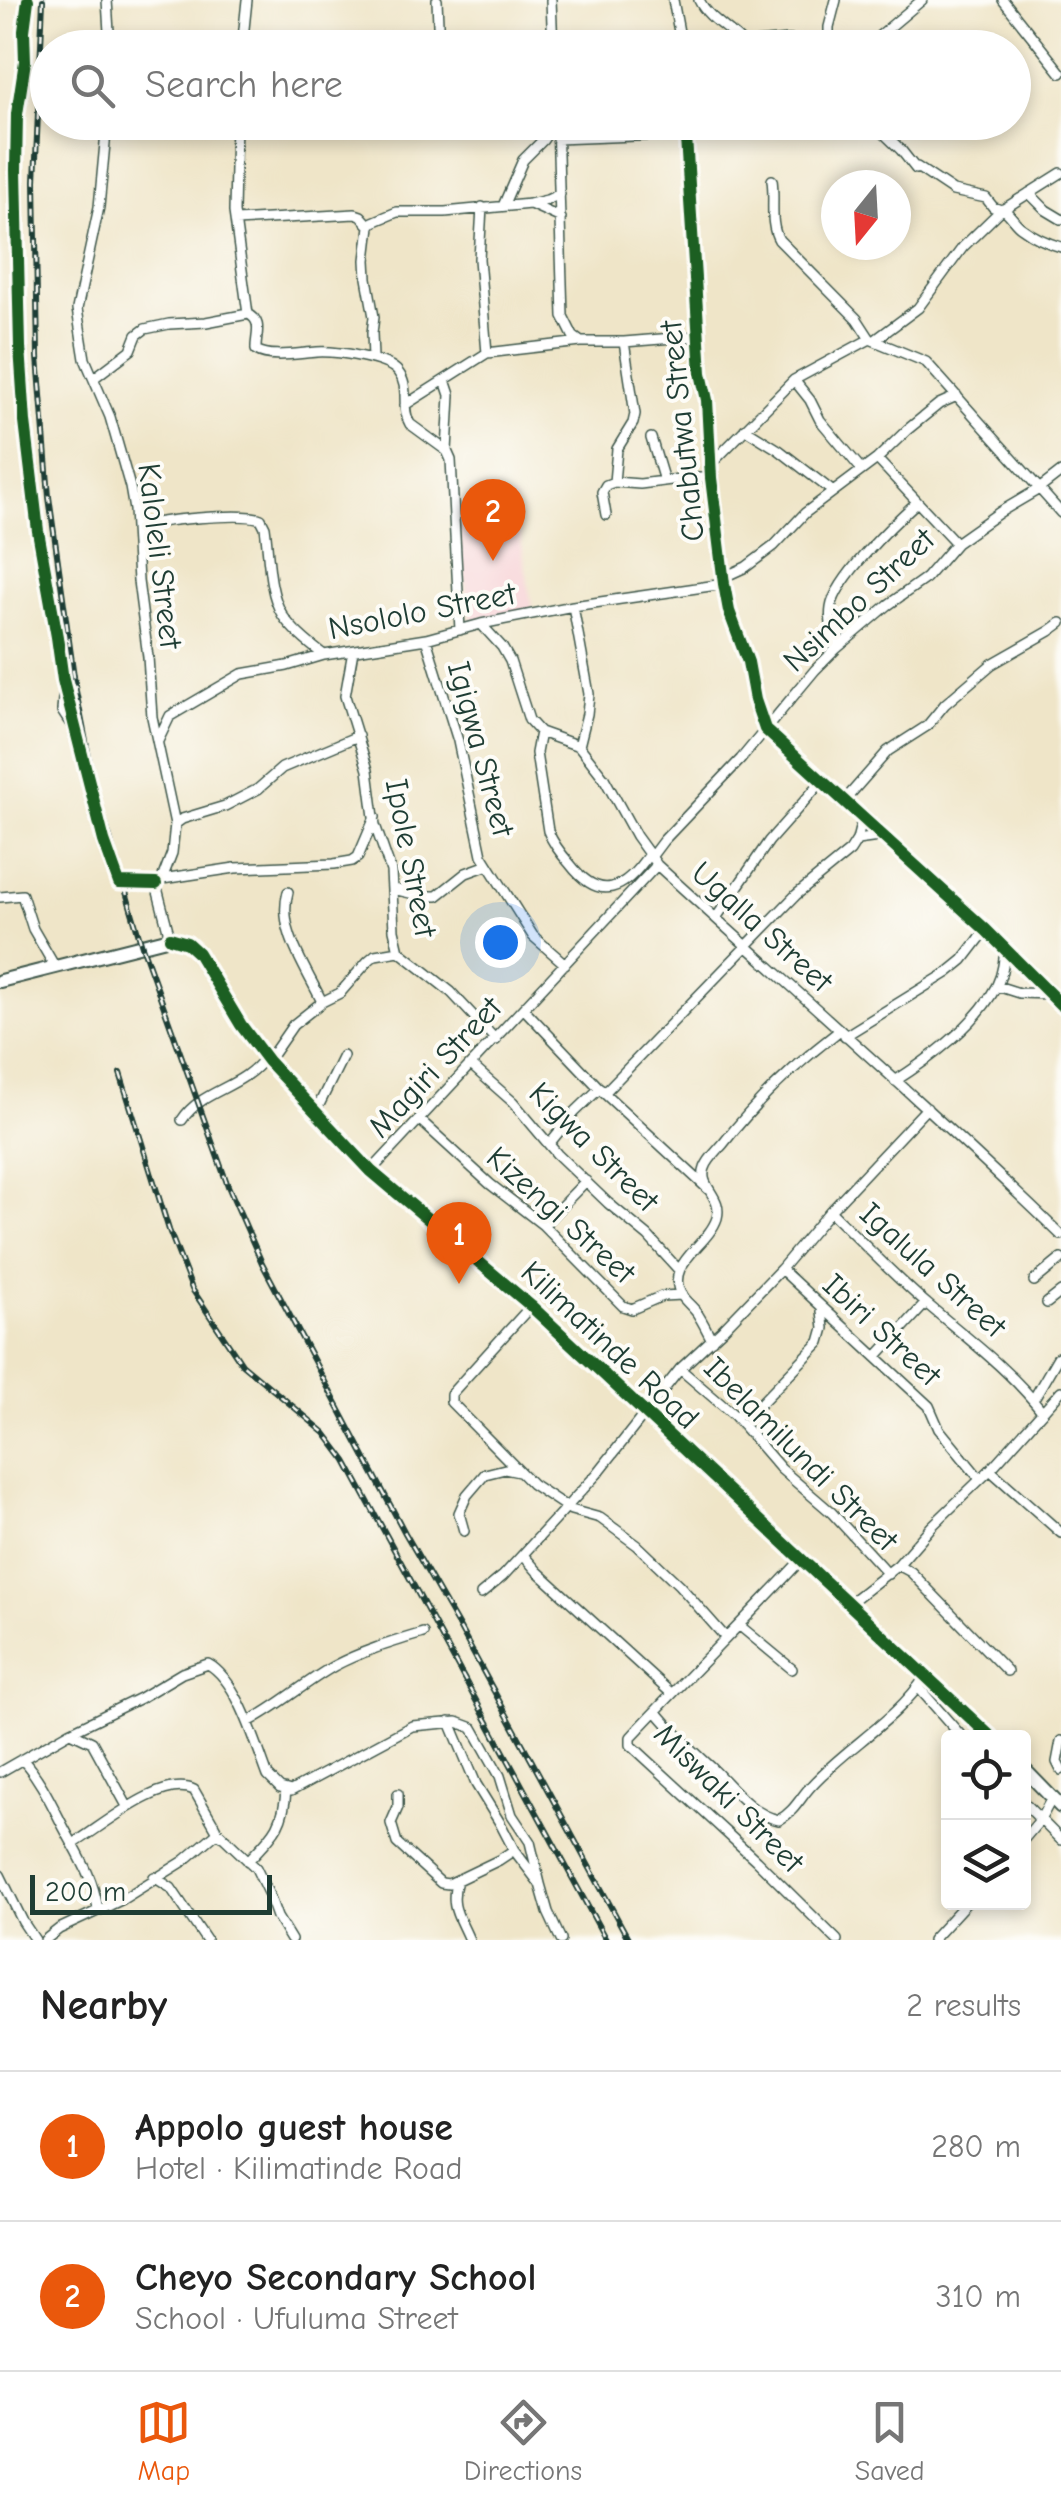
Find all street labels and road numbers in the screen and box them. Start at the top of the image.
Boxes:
street label: Chabutwa Street [652,318,712,543]
street label: Kaloleli Street [130,461,190,652]
street label: Nsimbo Street [776,520,943,679]
street label: Nsololo Street [325,575,520,647]
street label: Igigwa Street [440,657,522,841]
street label: Ipole Street [378,776,445,941]
street label: Ugalla Street [684,854,841,1001]
street label: Magiri Street [361,989,510,1145]
street label: Kigwa Street [522,1075,667,1220]
street label: Kizengi Street [479,1139,644,1292]
street label: Igalula Street [852,1195,1014,1346]
street label: Kilimatinde Road [514,1253,706,1437]
street label: Ibiri Street [815,1266,949,1394]
street label: Ibelamilundi Street [696,1349,906,1559]
street label: Miswaki Street [647,1716,812,1881]

